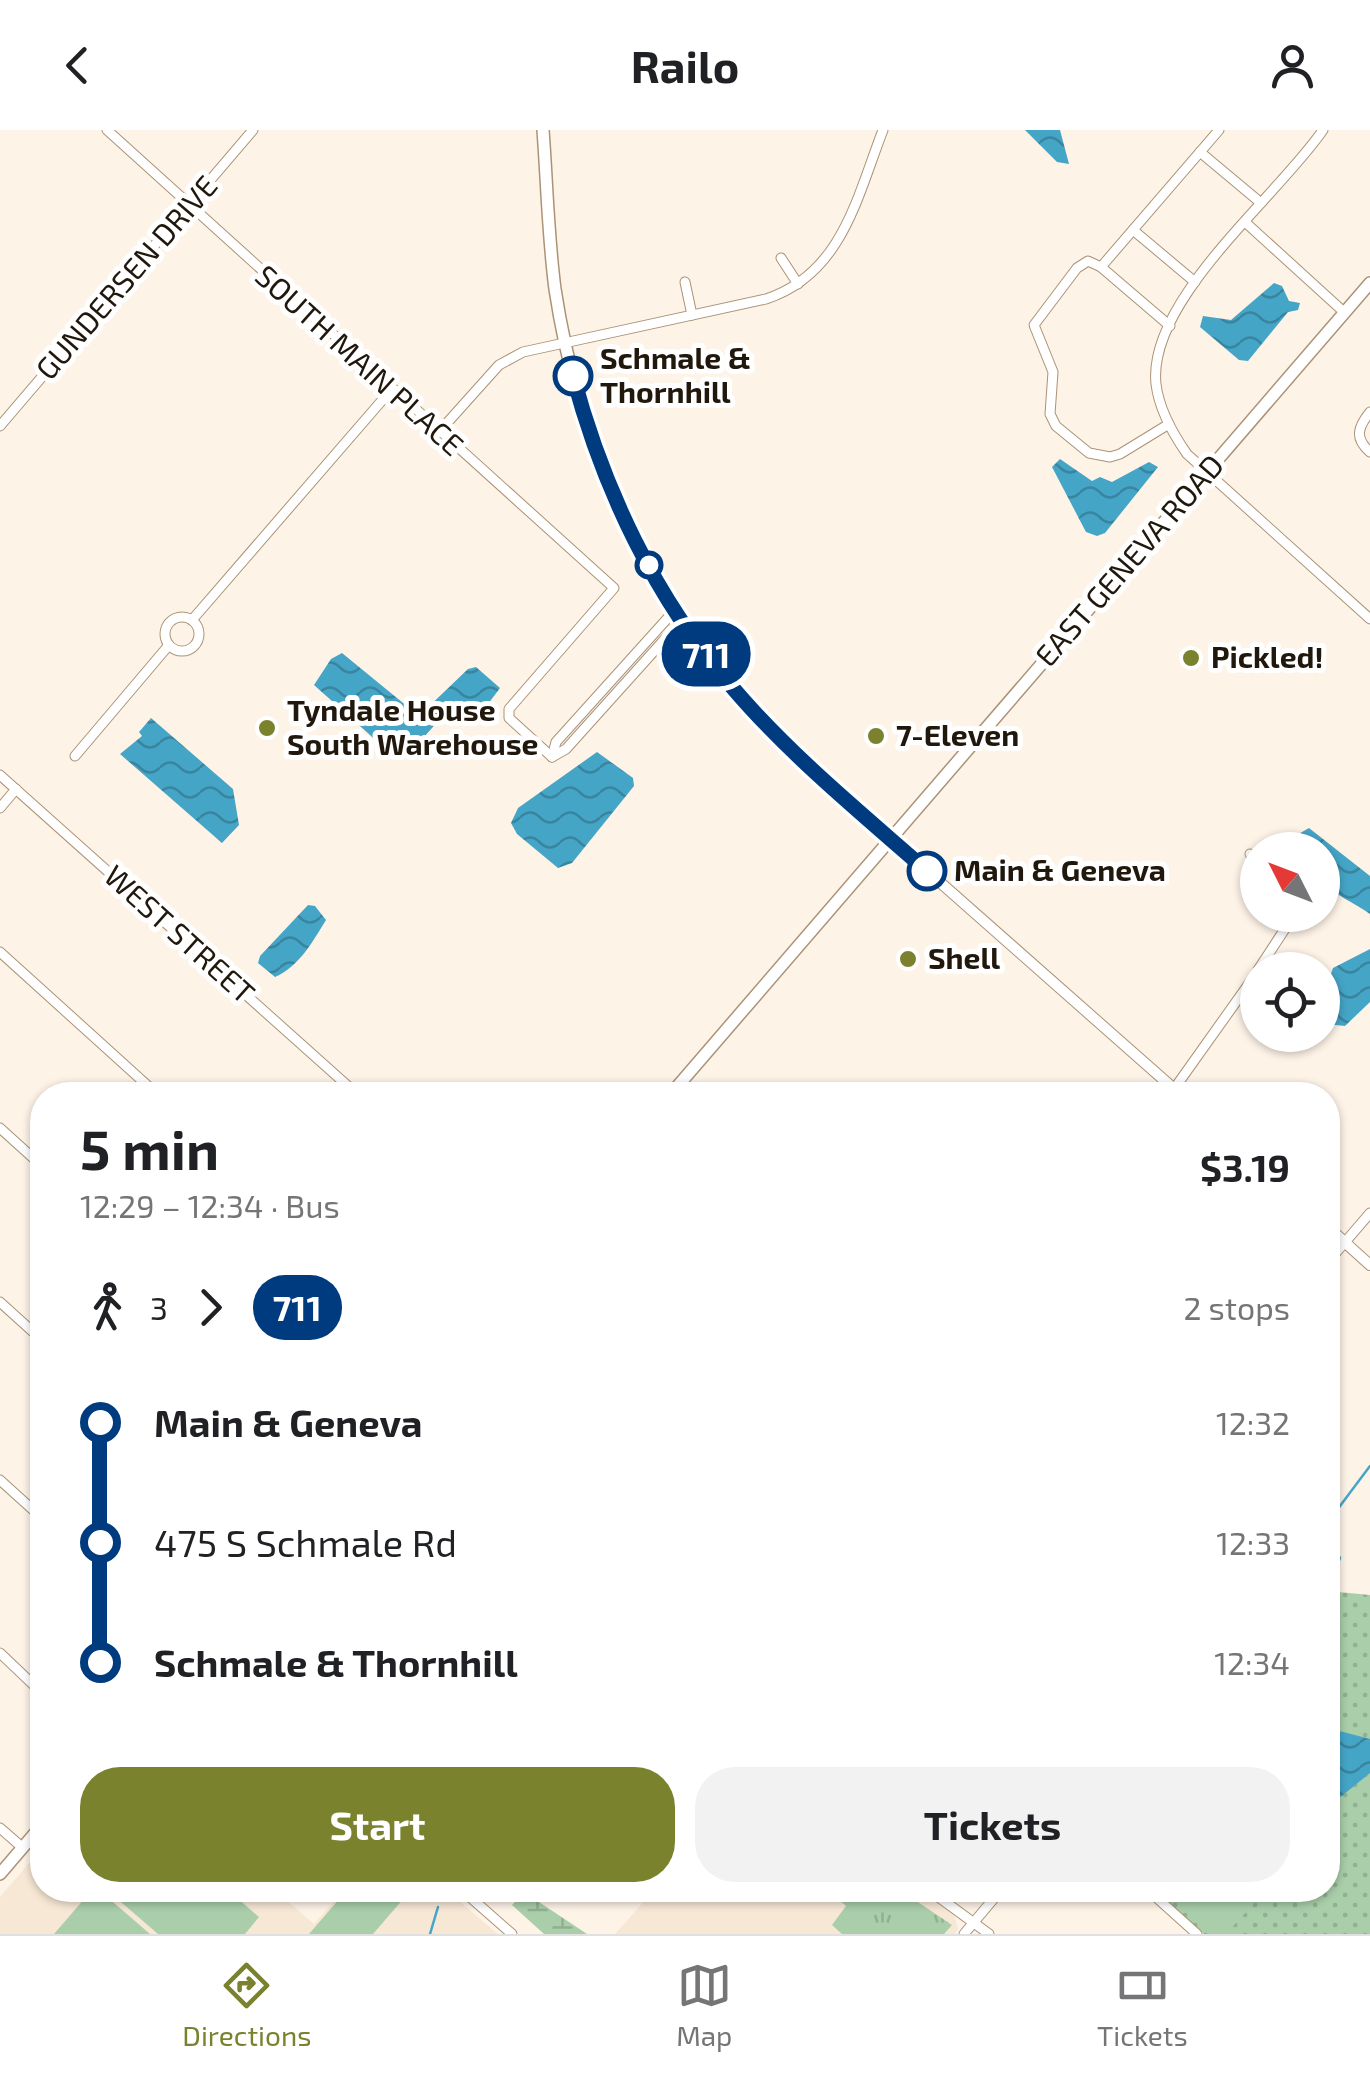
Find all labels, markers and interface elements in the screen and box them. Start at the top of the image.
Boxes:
icon: back [50,38,105,93]
text: Railo [631,38,739,92]
icon: person [1265,38,1320,93]
street label: GUNDERSEN DRIVE [27,167,224,386]
street label: SOUTH MAIN PLACE [249,257,472,462]
place label: Schmale & Thornhill [600,339,751,409]
marker: Schmale & Thornhill [554,357,592,395]
street label: EAST GENEVA ROAD [1027,447,1230,673]
unlabelled marker [636,552,662,578]
line badge: 711 [648,622,764,686]
text: 711 [682,633,730,675]
place label: Pickled! [1211,638,1324,674]
marker: Pickled! [1180,647,1202,669]
place label: Tyndale House South Warehouse [287,691,539,761]
place label: 7-Eleven [896,716,1019,752]
marker: Tyndale House South Warehouse [256,717,278,739]
marker: 7-Eleven [865,725,887,747]
north arrow [1240,832,1340,932]
map controls [1240,832,1340,1052]
place label: Main & Geneva [954,851,1166,887]
marker: Main & Geneva [908,852,946,890]
street label: WEST STREET [98,857,263,1010]
place label: Shell [928,939,1000,975]
marker: Shell [897,948,919,970]
button: locate [1240,952,1340,1052]
text: 5 min [80,1115,219,1181]
text: $3.19 [1200,1144,1290,1190]
text: 12:29 – 12:34 · Bus [80,1186,340,1224]
icon: walk [80,1280,135,1335]
icon: forward [183,1280,238,1335]
text: 711 [273,1286,322,1328]
text: 3 [150,1288,168,1326]
text: 2 stops [1183,1288,1290,1326]
text: Main & Geneva [154,1399,422,1445]
text: 12:32 [1216,1403,1290,1441]
text: 475 S Schmale Rd [154,1519,457,1565]
text: 12:33 [1216,1523,1290,1561]
text: Schmale & Thornhill [154,1639,518,1685]
text: 12:34 [1214,1643,1290,1681]
button: Start [80,1767,675,1882]
button: Tickets [695,1767,1290,1882]
tab: Directions [182,1958,311,2052]
tab: Map [676,1958,732,2052]
tab: Tickets [1097,1958,1188,2052]

